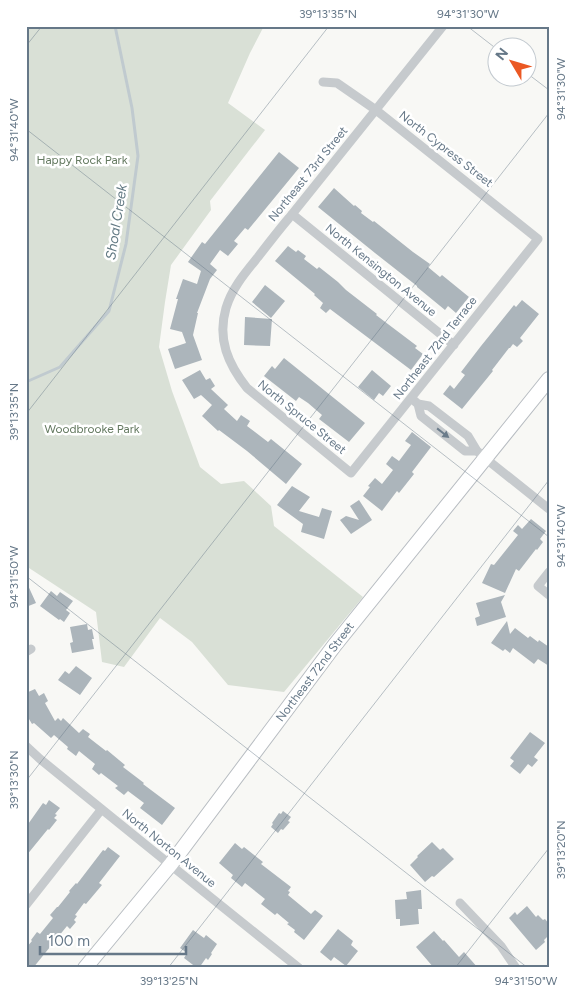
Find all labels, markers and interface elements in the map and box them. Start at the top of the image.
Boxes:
text: 39°13'35"N [299,7,357,21]
text: 94°31'30"W [437,7,500,21]
north arrow [488,38,538,88]
text: N [492,45,512,64]
text: 94°31'30"W [554,57,568,120]
text: 94°31'40"W [7,98,21,162]
street label: North Cypress Street [396,108,496,190]
street label: Northeast 73rd Street [265,123,351,224]
park label: Happy Rock Park [36,153,128,167]
water label: Shoal Creek [102,182,131,261]
street label: North Kensington Avenue [323,221,440,319]
street label: Northeast 72nd Terrace [390,293,480,402]
street label: North Spruce Street [255,377,349,457]
text: 39°13'35"N [7,383,21,441]
park label: Woodbrooke Park [44,422,140,436]
one-way arrow [436,428,449,439]
text: 94°31'40"W [554,504,568,568]
text: 94°31'50"W [7,545,21,608]
street label: Northeast 72nd Street [273,619,357,724]
text: 39°13'30"N [7,751,21,809]
street label: North Norton Avenue [119,806,219,890]
text: 39°13'20"N [554,820,568,880]
scale bar [40,924,186,956]
text: 100 m [48,932,90,950]
text: 39°13'25"N [140,974,198,988]
text: 94°31'50"W [495,974,558,988]

